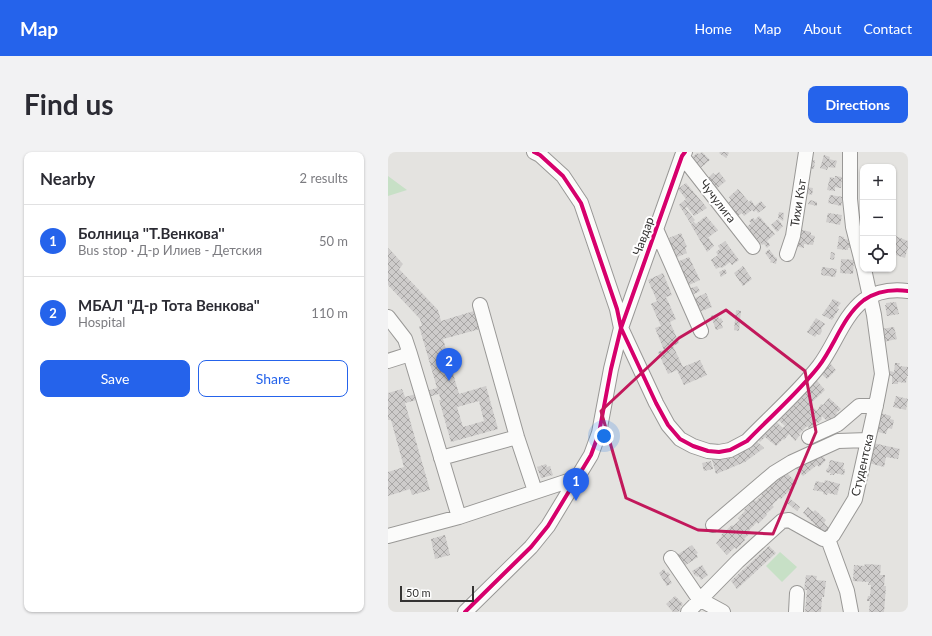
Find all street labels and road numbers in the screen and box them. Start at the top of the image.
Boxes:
street label: Чучулига [697,176,739,226]
street label: Тихи Кът [787,178,809,228]
street label: Чавдар [629,215,657,257]
street label: Студентска [848,432,876,498]

